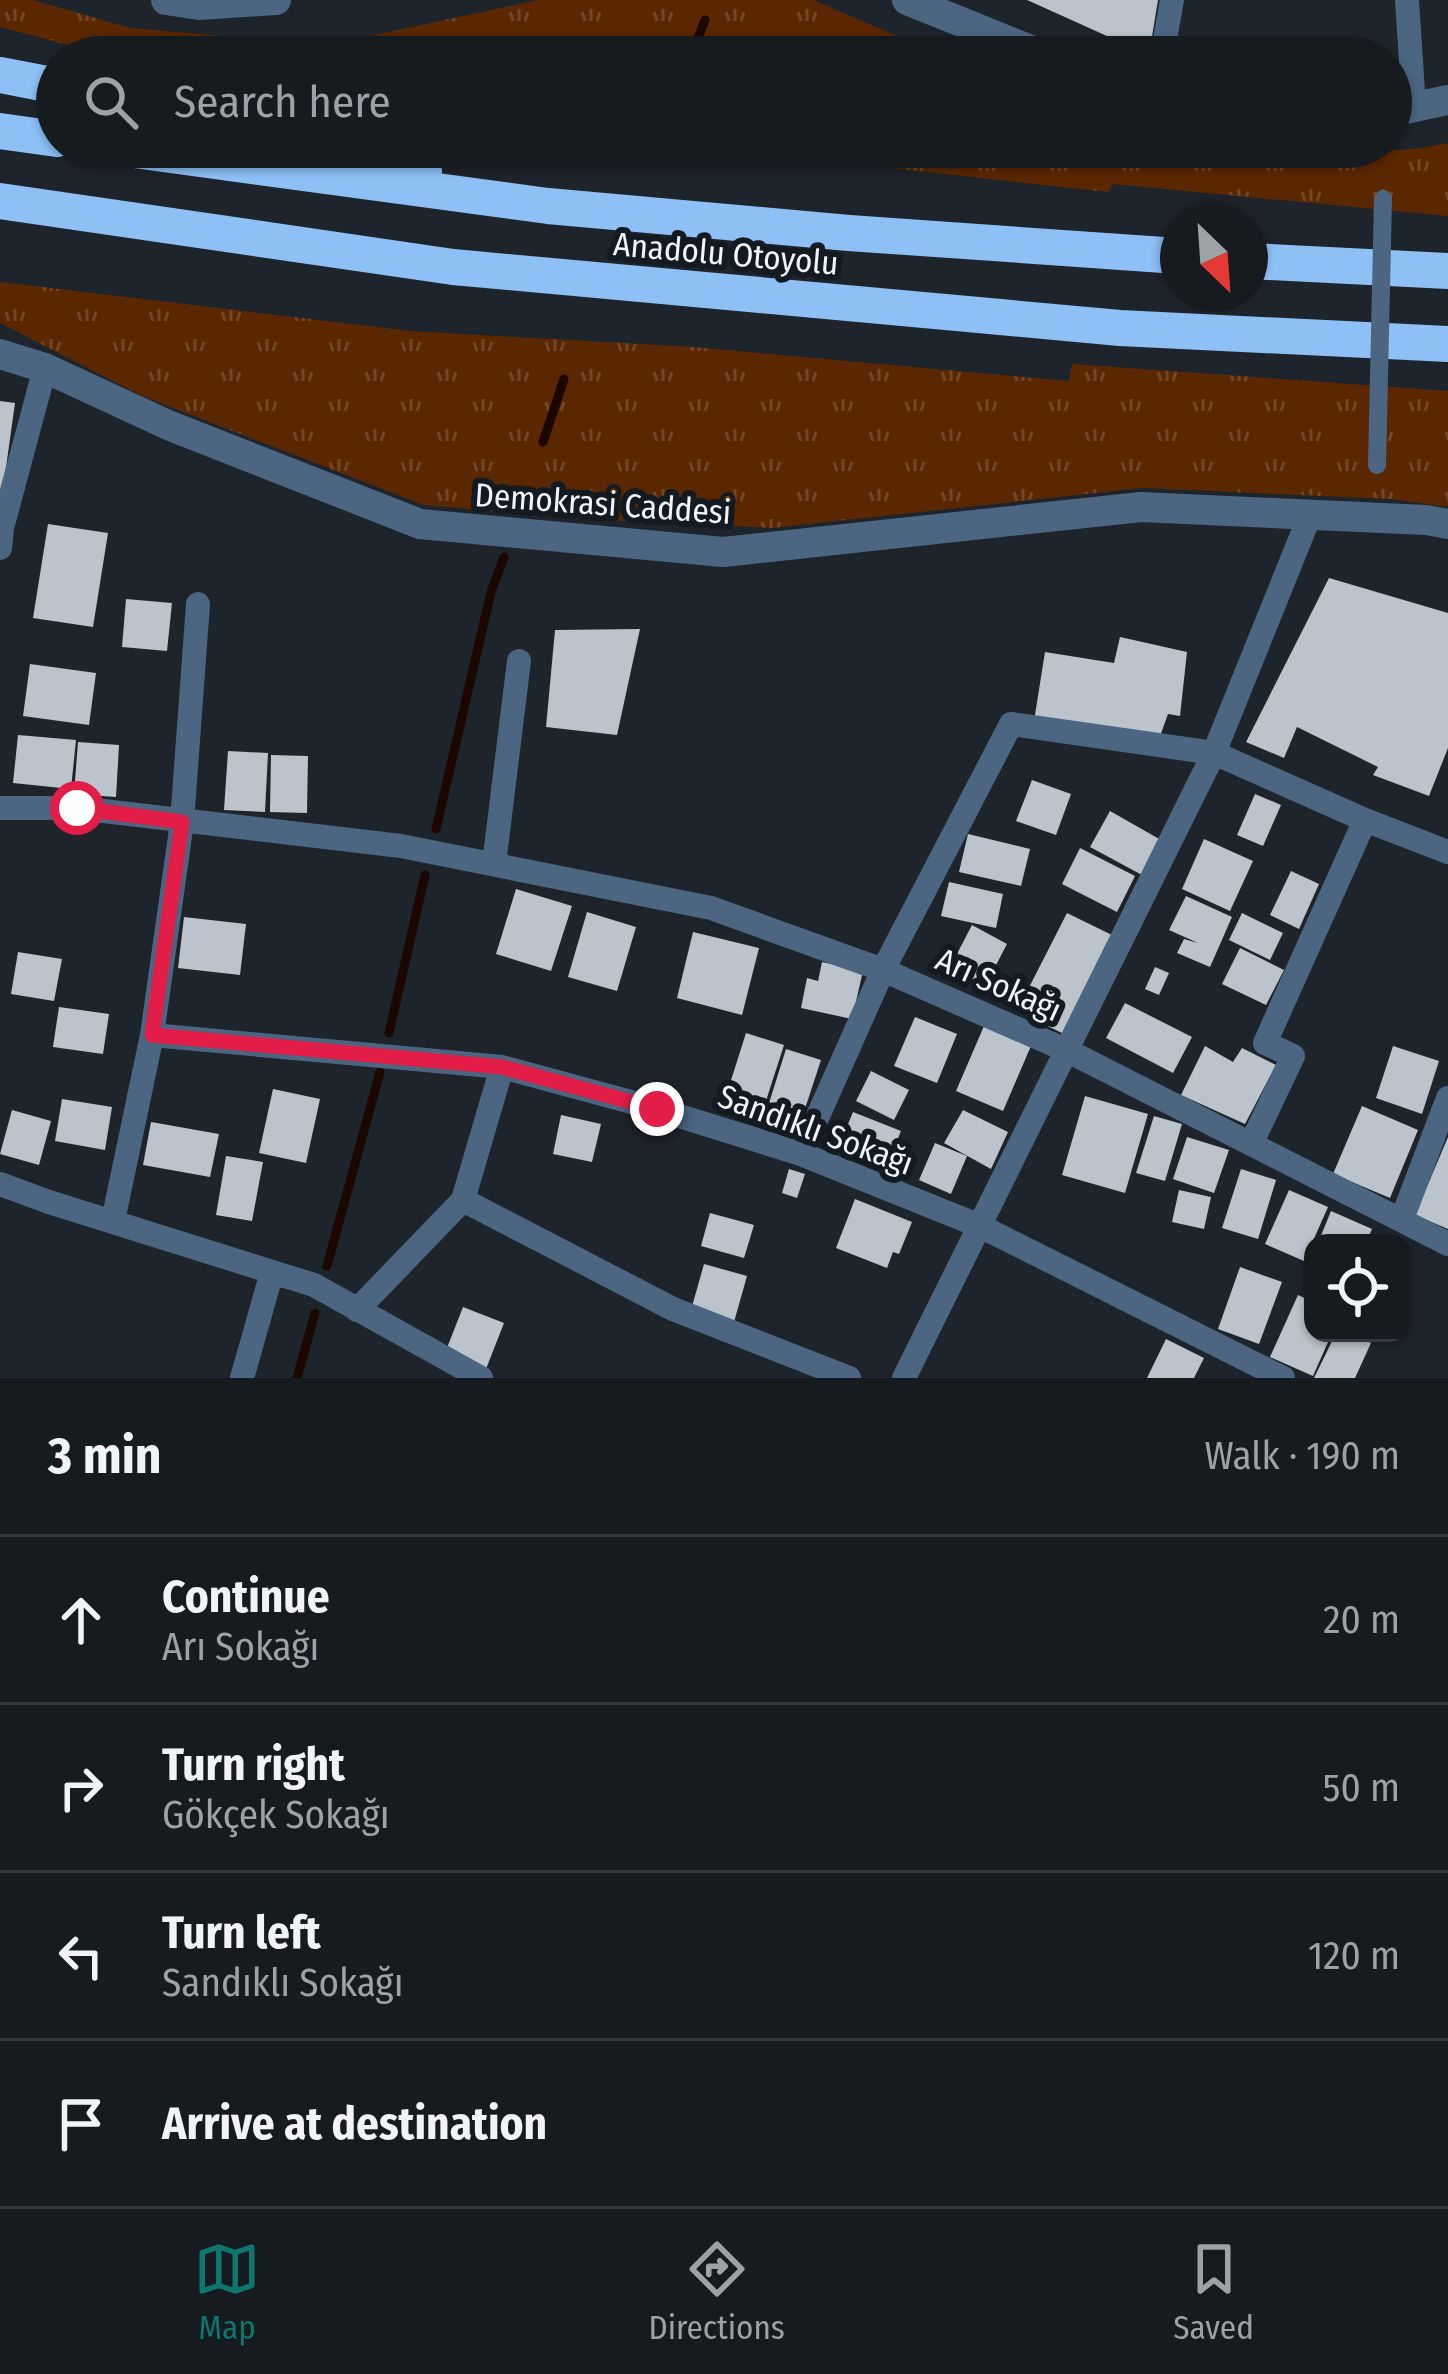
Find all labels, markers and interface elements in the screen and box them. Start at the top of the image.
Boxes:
search box [36,36,1412,168]
icon: search [78,69,144,135]
text: Search here [174,75,391,129]
north arrow [1160,204,1268,312]
street label: Anadolu Otoyolu [612,224,840,284]
street label: Demokrasi Caddesi [473,475,732,533]
route start [50,781,104,835]
street label: Arı Sokağı [930,940,1068,1030]
street label: Sandıklı Sokağı [713,1076,919,1184]
route end [630,1082,684,1136]
map controls [1304,1234,1412,1342]
button: locate [1304,1234,1412,1342]
text: 3 min [48,1425,162,1487]
text: Walk · 190 m [1205,1433,1400,1479]
text: Continue [162,1570,330,1624]
icon: ahead [48,1587,114,1653]
text: 20 m [1323,1597,1400,1643]
text: Arı Sokağı [162,1624,319,1670]
text: Turn right [162,1738,345,1792]
icon: right [48,1755,114,1821]
text: 50 m [1323,1765,1400,1811]
text: Gökçek Sokağı [162,1792,390,1838]
text: Turn left [162,1906,321,1960]
icon: left [48,1923,114,1989]
text: 120 m [1308,1933,1400,1979]
text: Sandıklı Sokağı [162,1960,404,2006]
icon: arrive [48,2091,114,2157]
text: Arrive at destination [162,2097,547,2151]
tab: Map [194,2236,260,2348]
tab: Directions [648,2236,785,2348]
tab: Saved [1173,2236,1254,2348]

